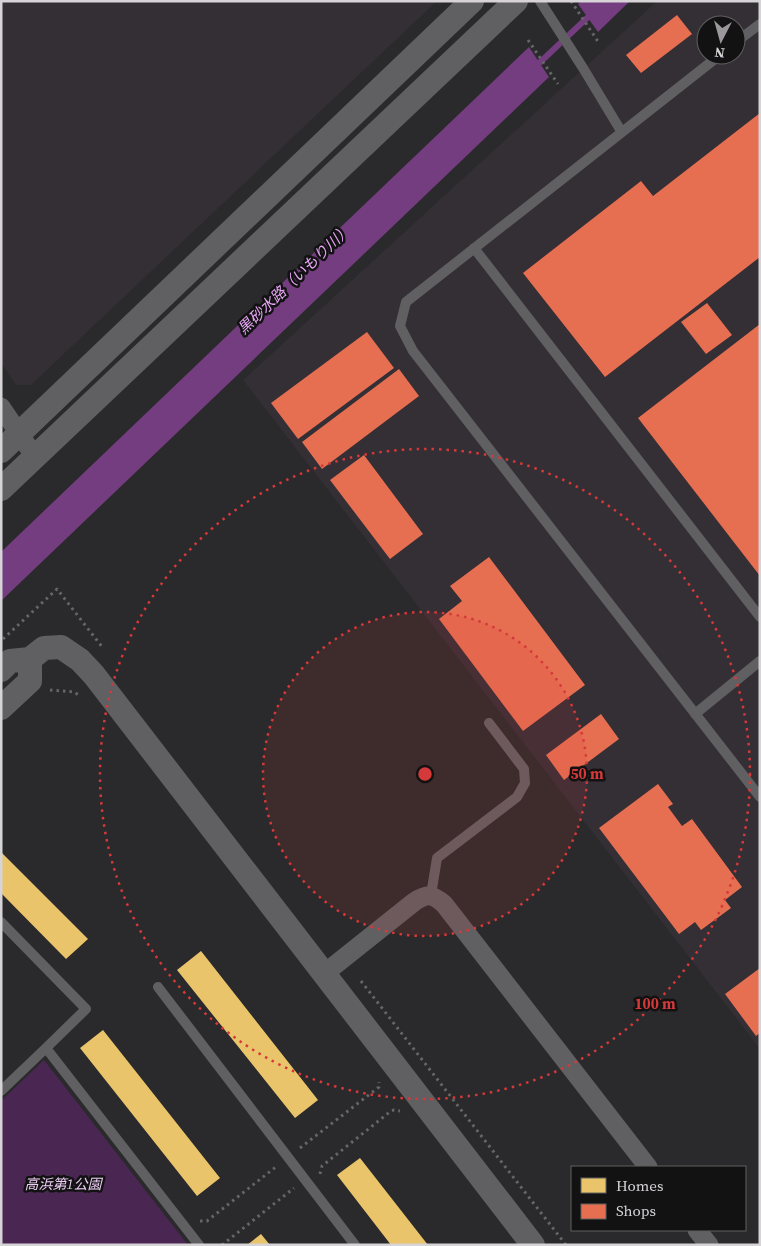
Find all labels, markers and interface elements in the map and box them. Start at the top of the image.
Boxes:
north arrow [696,15,746,65]
text: N [714,42,726,63]
water label: 黒砂水路（いもり川） [233,219,355,339]
text: 50 m [570,763,604,784]
centre of rings [416,765,434,783]
text: 100 m [634,993,676,1014]
legend [571,1166,746,1231]
park label: 高浜第1公園 [24,1174,104,1194]
text: Homes [616,1175,663,1196]
text: Shops [616,1200,656,1221]

